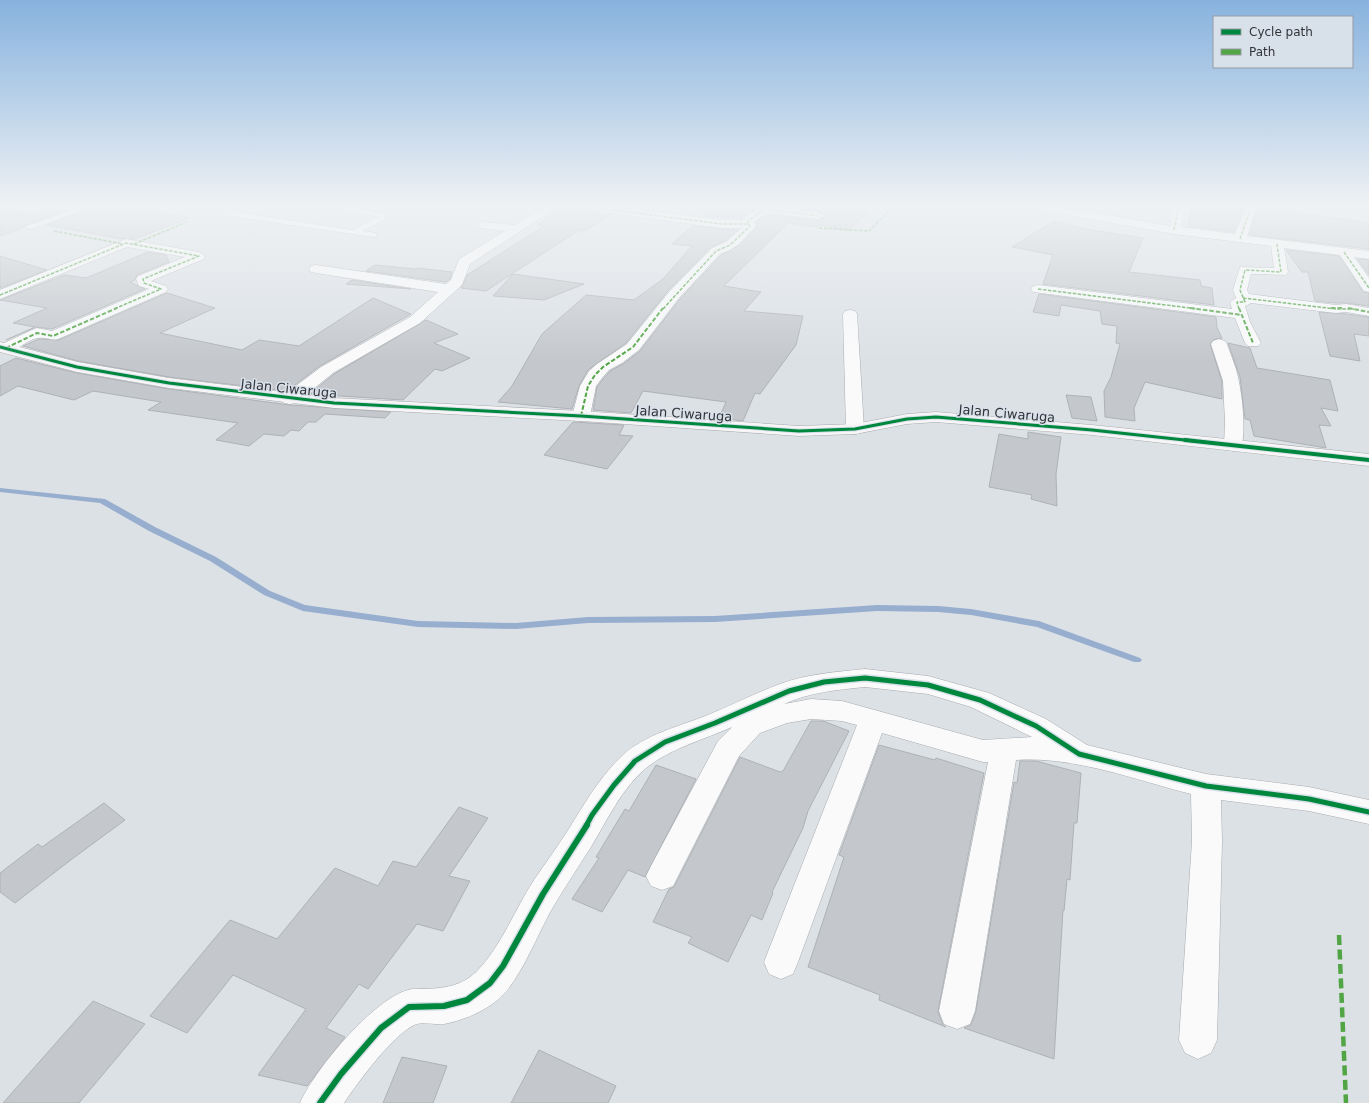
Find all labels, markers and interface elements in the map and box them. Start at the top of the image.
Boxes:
legend [1213,16,1353,68]
text: Cycle path [1249,25,1313,39]
text: Path [1249,45,1275,59]
street label: Jalan Ciwaruga [239,376,338,401]
street label: Jalan Ciwaruga [957,402,1056,425]
street label: Jalan Ciwaruga [634,403,733,424]

